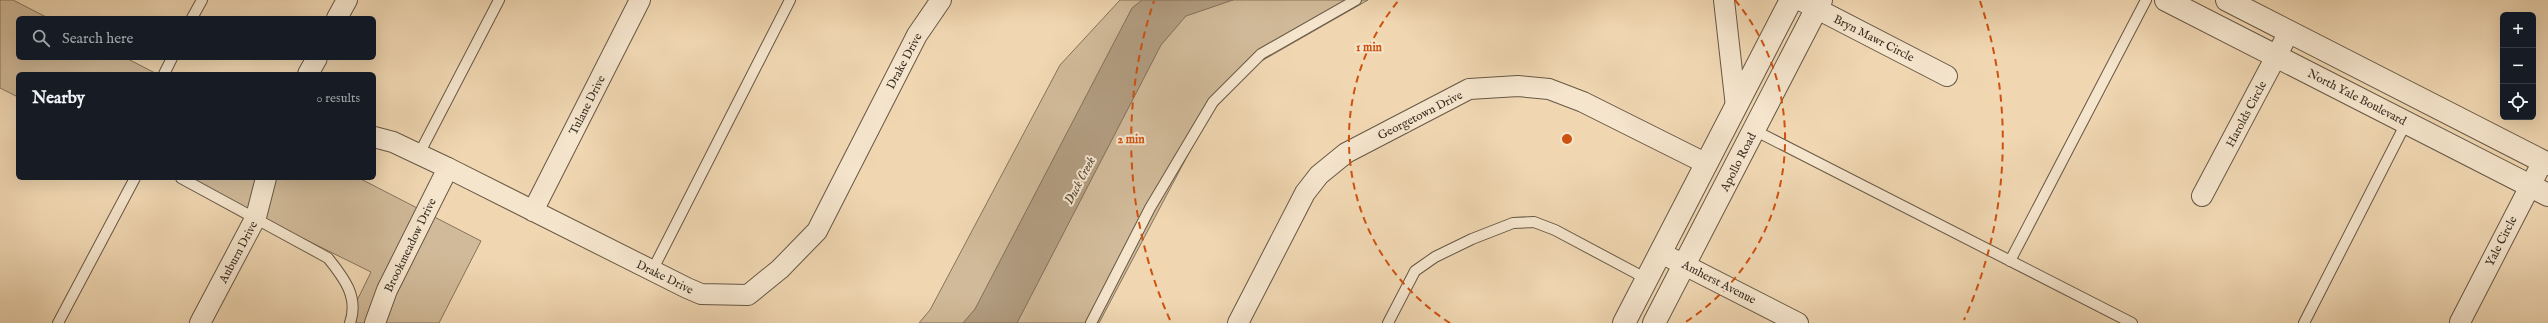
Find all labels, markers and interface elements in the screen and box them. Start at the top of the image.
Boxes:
street label: Bryn Mawr Circle [1831,12,1917,65]
map controls [2500,12,2536,120]
button: + [2500,12,2536,48]
search box [16,16,376,60]
icon: search [30,27,52,49]
text: Search here [62,29,133,48]
street label: Drake Drive [883,30,926,92]
text: 1 min [1356,40,1383,55]
button: − [2500,48,2536,84]
street label: North Yale Boulevard [2305,66,2409,129]
street label: Tulane Drive [566,72,609,138]
street label: Harolds Circle [2223,78,2270,150]
button: locate [2500,84,2536,120]
street label: Georgetown Drive [1375,87,1466,143]
text: Nearby [32,88,85,109]
text: 0 results [316,90,360,107]
street label: Apollo Road [1717,130,1761,195]
text: 2 min [1117,132,1145,147]
centre of rings [1560,132,1574,146]
water label: Duck Creek [1061,153,1100,207]
street label: Brookmeadow Drive [381,195,440,295]
street label: Yale Circle [2482,213,2521,269]
street label: Auburn Drive [215,218,261,287]
street label: Drake Drive [634,257,696,298]
street label: Amherst Avenue [1678,257,1759,308]

